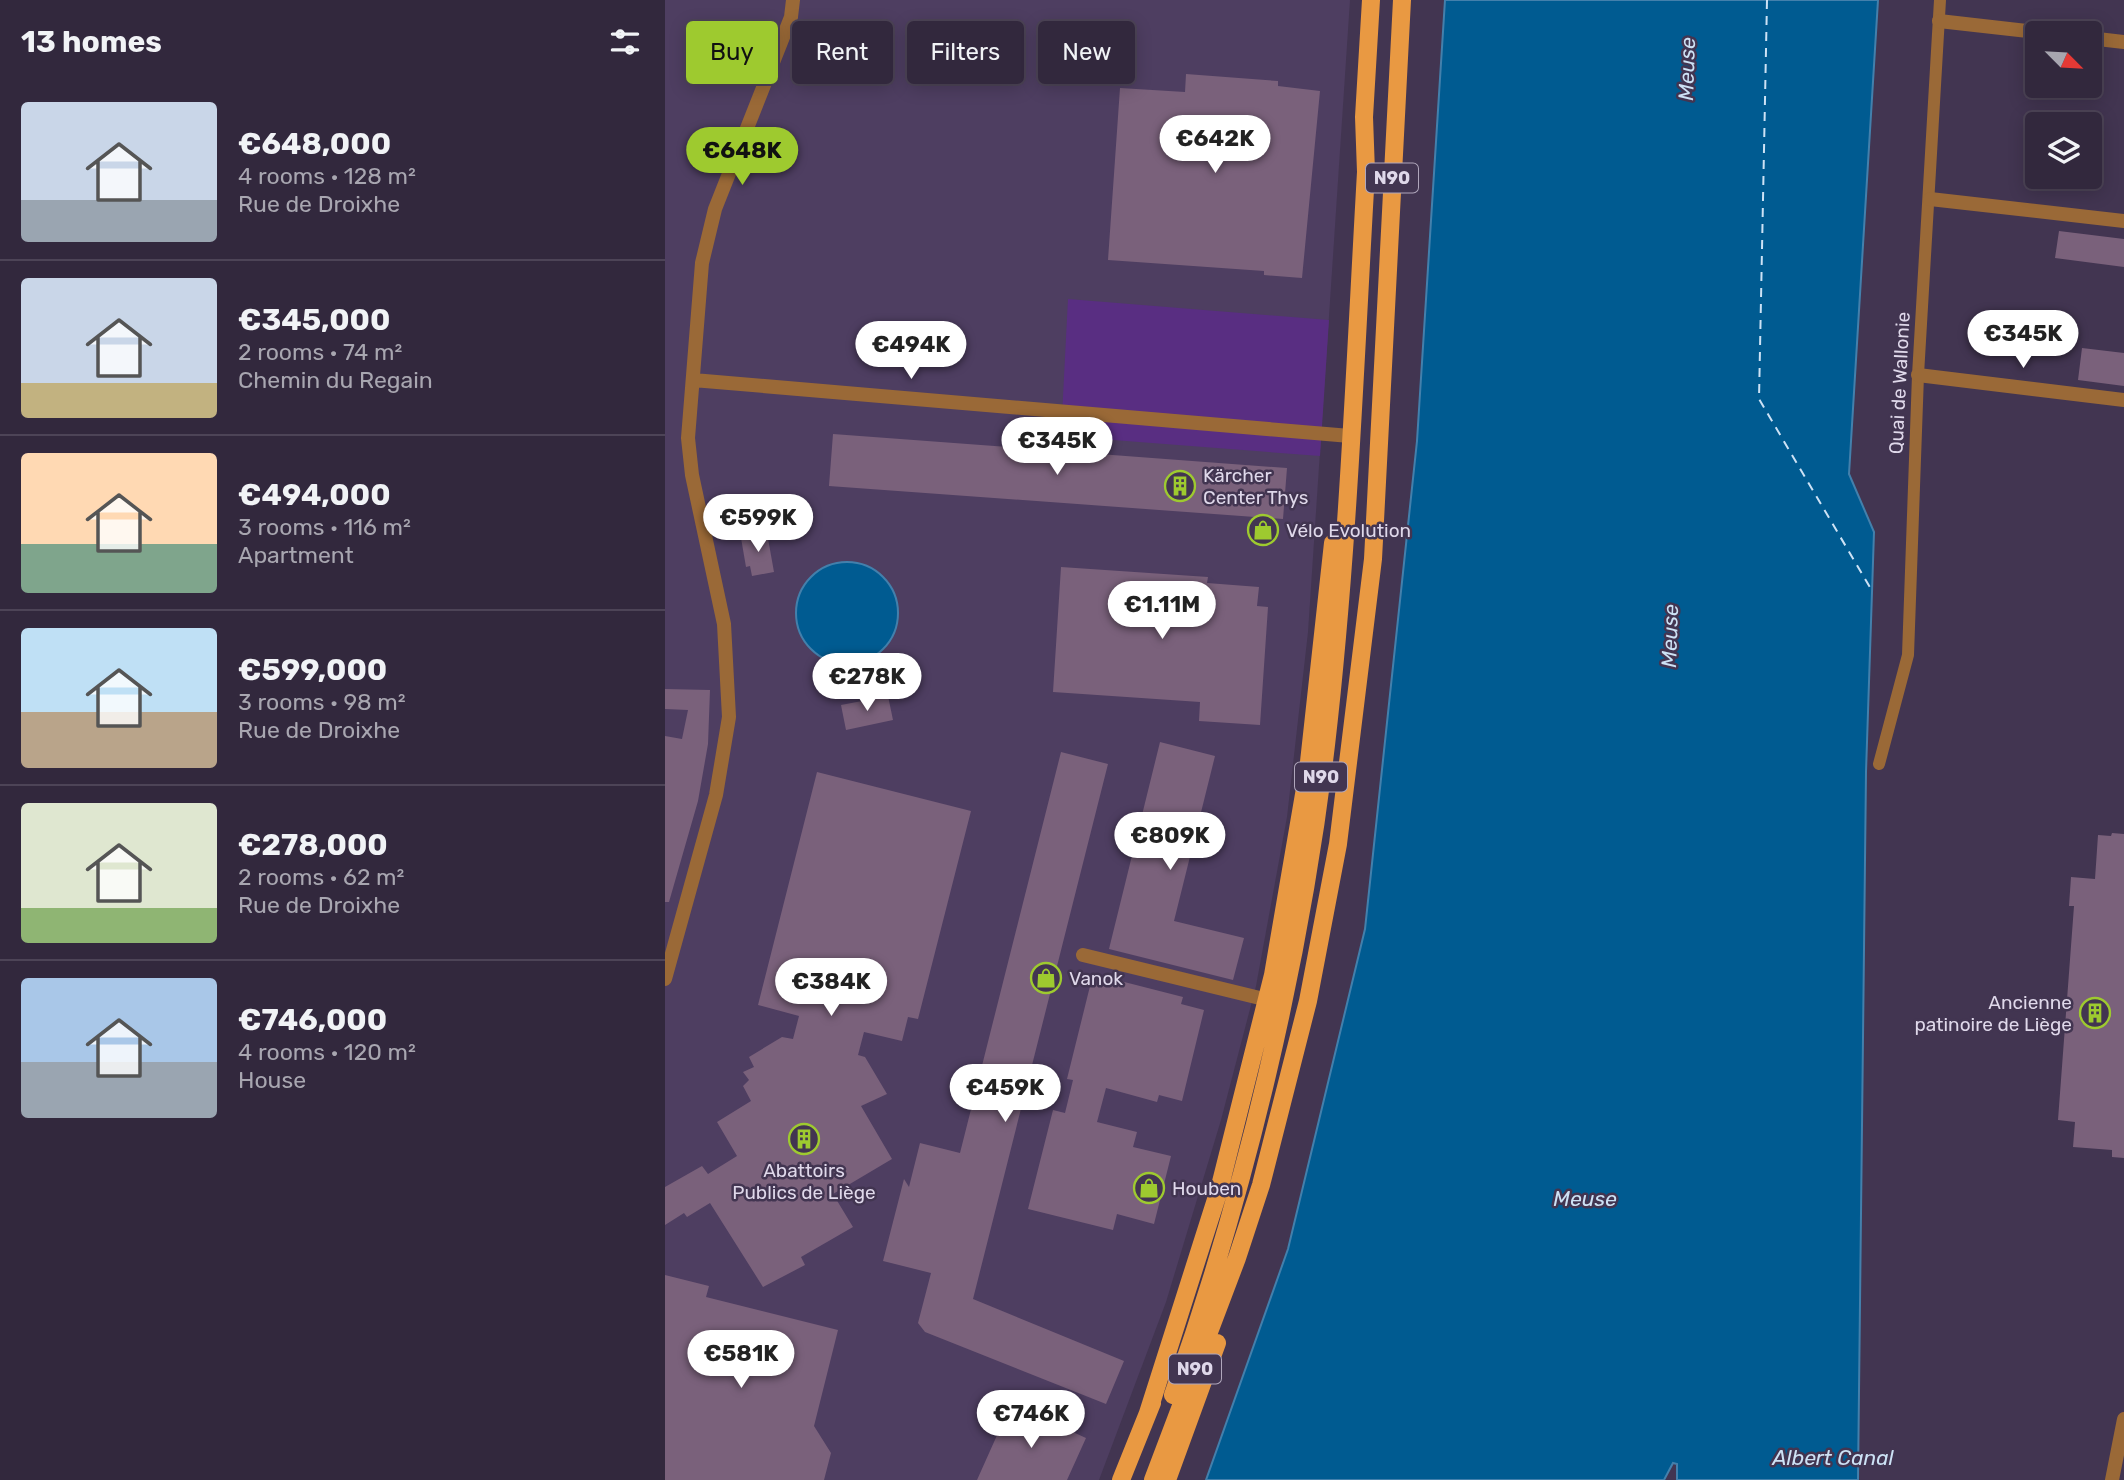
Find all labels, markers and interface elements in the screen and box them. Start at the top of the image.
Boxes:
chip: Buy [686,21,778,84]
chip: Rent [792,21,893,84]
chip: Filters [907,21,1024,84]
chip: New [1038,21,1135,84]
north arrow [2025,21,2102,98]
map controls [2025,21,2102,189]
icon: filters [606,23,644,61]
text: 13 homes [21,24,162,60]
water label: Meuse [1673,37,1700,101]
button: layers [2025,112,2102,189]
pin: €642K [1166,116,1264,175]
text: €642K [1176,124,1254,152]
text: €648,000 [238,126,391,162]
pin: €648K [693,128,791,187]
icon: home [77,130,161,214]
text: €648K [702,136,782,164]
text: 4 rooms · 128 m² [238,162,416,190]
road number: N90 [1366,163,1418,192]
text: Rue de Droixhe [238,190,400,218]
text: €345,000 [238,302,390,338]
icon: home [77,306,161,390]
pin: €345K [1974,310,2072,370]
street label: Quai de Wallonie [1884,311,1915,455]
text: €345K [1983,319,2063,347]
pin: €494K [862,322,960,381]
text: €494K [871,330,951,358]
text: 2 rooms · 74 m² [238,338,402,366]
text: Chemin du Regain [238,366,433,394]
pin: €345K [1008,418,1106,477]
text: €345K [1017,426,1097,454]
place label: Kärcher Center Thys [1203,464,1308,509]
building icon: Kärcher Center Thys [1163,469,1197,503]
text: €494,000 [238,477,391,513]
icon: home [77,481,161,565]
pin: €599K [709,494,807,554]
text: €599K [719,503,797,531]
text: 3 rooms · 116 m² [238,513,411,541]
shop icon: Vélo Evolution [1246,513,1280,547]
place label: Vélo Evolution [1286,519,1411,542]
text: Apartment [238,541,354,569]
pin: €1.11M [1105,582,1219,641]
text: €1.11M [1124,590,1200,618]
water label: Meuse [1656,604,1683,668]
text: €599,000 [238,652,387,688]
pin: €278K [818,654,916,713]
icon: home [77,656,161,740]
text: €278K [828,662,906,690]
text: 3 rooms · 98 m² [238,688,406,716]
text: Rue de Droixhe [238,716,400,744]
road number: N90 [1295,762,1347,792]
pin: €809K [1121,812,1219,872]
text: €809K [1130,821,1210,849]
text: €278,000 [238,827,388,863]
icon: home [77,831,161,915]
text: 2 rooms · 62 m² [238,863,404,891]
text: Rue de Droixhe [238,891,400,919]
pin: €384K [782,958,880,1018]
shop icon: Vanok [1029,961,1063,995]
text: €384K [791,967,871,995]
place label: Vanok [1069,967,1123,990]
place label: Ancienne patinoire de Liège [1914,991,2072,1036]
building icon: Ancienne patinoire de Liège [2078,996,2112,1030]
text: €746,000 [238,1002,387,1038]
icon: home [77,1006,161,1090]
text: 4 rooms · 120 m² [238,1038,416,1066]
pin: €459K [956,1064,1054,1124]
text: House [238,1066,306,1094]
text: €459K [966,1073,1044,1101]
building icon: Abattoirs Publics de Liège [787,1122,821,1156]
place label: Abattoirs Publics de Liège [732,1159,876,1204]
shop icon: Houben [1132,1171,1166,1205]
place label: Houben [1172,1177,1241,1200]
water label: Meuse [1553,1186,1617,1211]
pin: €581K [692,1330,790,1390]
text: €581K [703,1339,779,1367]
road number: N90 [1169,1354,1221,1384]
pin: €746K [982,1390,1080,1450]
text: €746K [993,1399,1069,1427]
water label: Albert Canal [1771,1445,1894,1470]

